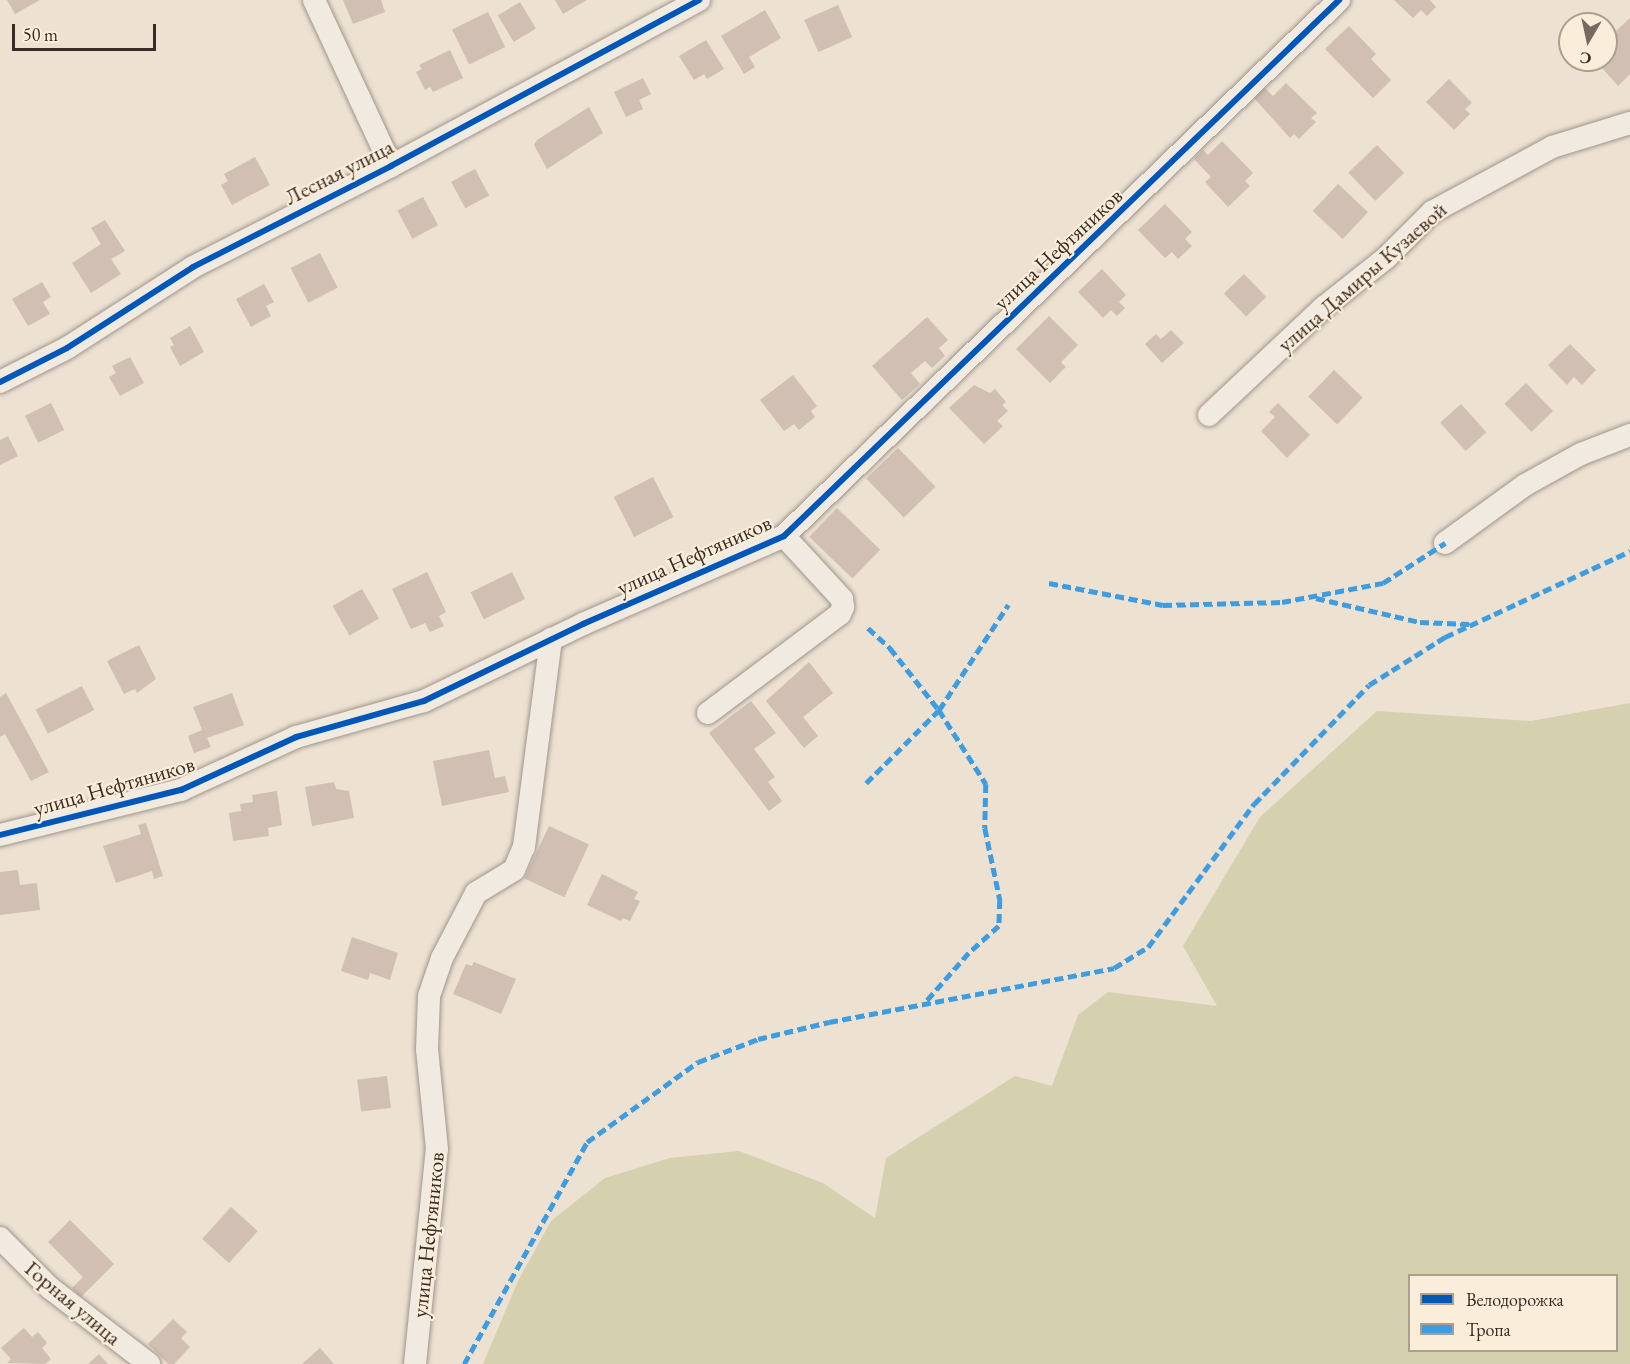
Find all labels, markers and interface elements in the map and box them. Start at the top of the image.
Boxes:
scale bar [15,12,159,50]
north arrow [1558,12,1618,72]
text: 50 m [23,23,58,46]
text: С [1578,47,1593,70]
street label: Лесная улица [280,133,398,211]
street label: улица Нефтяников [988,183,1128,315]
street label: улица Дамиры Кузаевой [1272,196,1452,358]
street label: улица Нефтяников [613,509,775,601]
street label: улица Нефтяников [30,750,198,822]
street label: улица Нефтяников [406,1151,450,1319]
street label: Горная улица [19,1255,127,1351]
legend [1408,1274,1618,1352]
text: Велодорожка [1466,1288,1564,1311]
text: Тропа [1466,1318,1511,1341]

